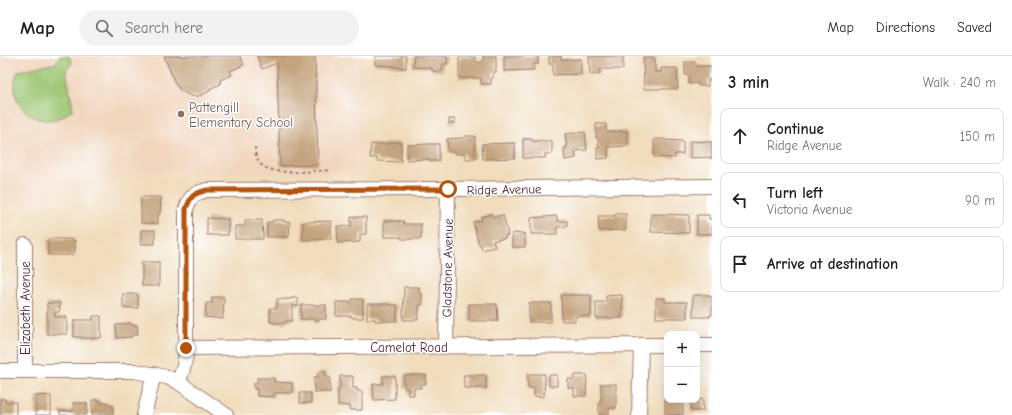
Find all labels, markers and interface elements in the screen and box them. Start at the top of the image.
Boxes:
search box [79,10,359,46]
text: Map [20,17,55,39]
icon: search [93,17,115,39]
text: Search here [125,19,203,37]
text: Map [827,19,854,36]
text: Directions [876,19,935,36]
text: Saved [957,19,992,36]
text: 3 min [728,73,769,92]
text: Walk · 240 m [923,75,996,90]
place label: Pattengill Elementary School [189,100,293,130]
marker: Pattengill Elementary School [176,109,186,119]
text: Continue [767,120,824,138]
icon: ahead [729,125,751,147]
text: 150 m [960,129,995,144]
text: Ridge Avenue [767,138,842,153]
route start [439,180,457,198]
street label: Ridge Avenue [466,181,542,198]
text: Turn left [767,184,823,202]
icon: left [729,189,751,211]
text: 90 m [965,193,995,208]
text: Victoria Avenue [767,202,852,217]
street label: Gladstone Avenue [439,218,456,318]
icon: arrive [729,253,751,275]
text: Arrive at destination [767,255,898,273]
street label: Elizabeth Avenue [18,261,33,355]
map controls [664,331,700,403]
button: + [664,331,700,367]
route end [177,339,195,357]
street label: Camelot Road [370,340,448,355]
button: − [664,367,700,403]

